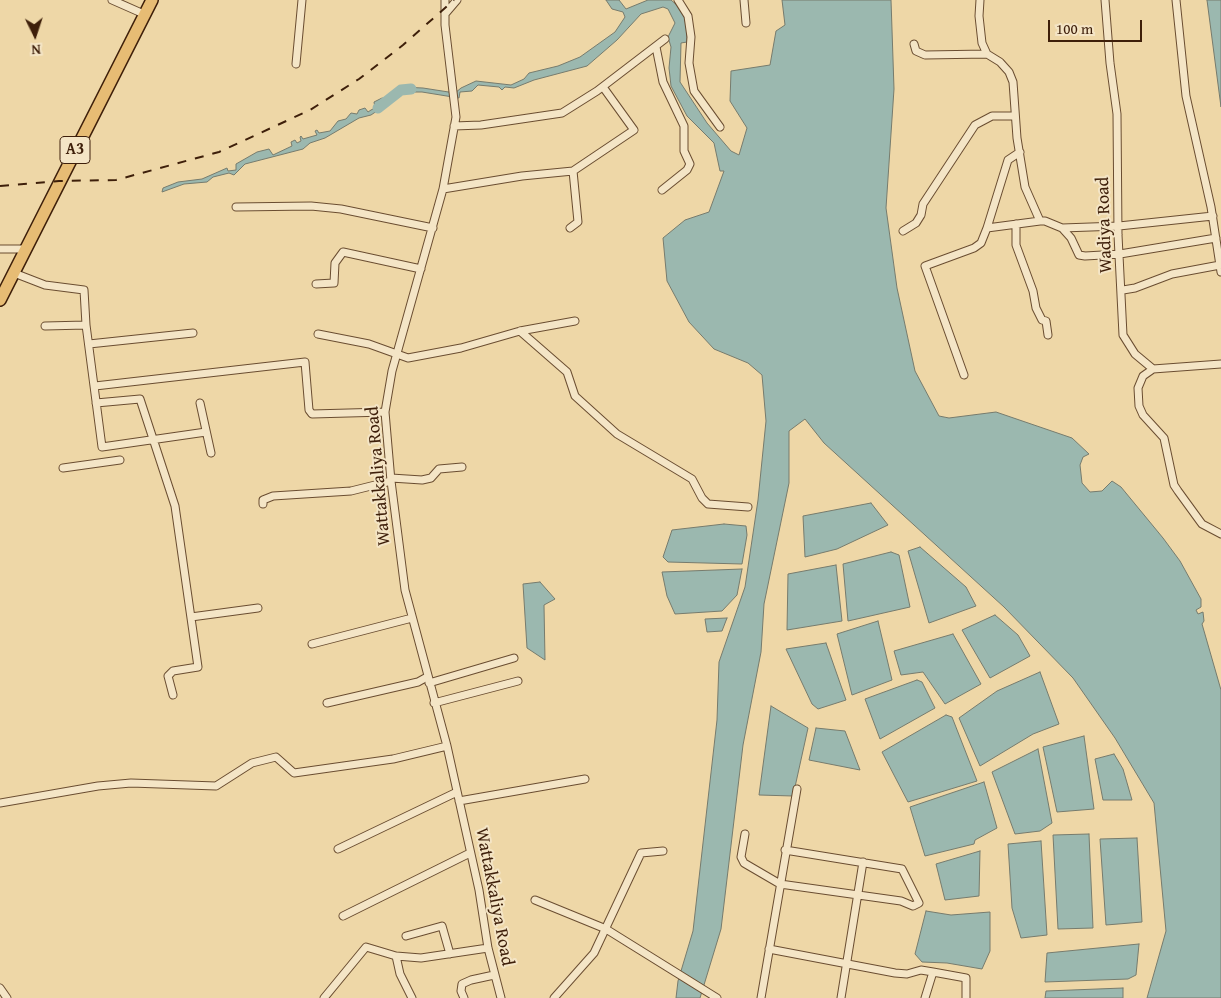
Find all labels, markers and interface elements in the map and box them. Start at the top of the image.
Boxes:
north arrow [10,10,60,60]
scale bar [1051,10,1145,42]
text: 100 m [1056,18,1093,39]
text: N [31,40,41,60]
road number: A3 [60,136,90,164]
street label: Wadiya Road [1093,176,1117,274]
street label: Wattakkaliya Road [362,405,396,547]
street label: Wattakkaliya Road [470,826,518,968]

